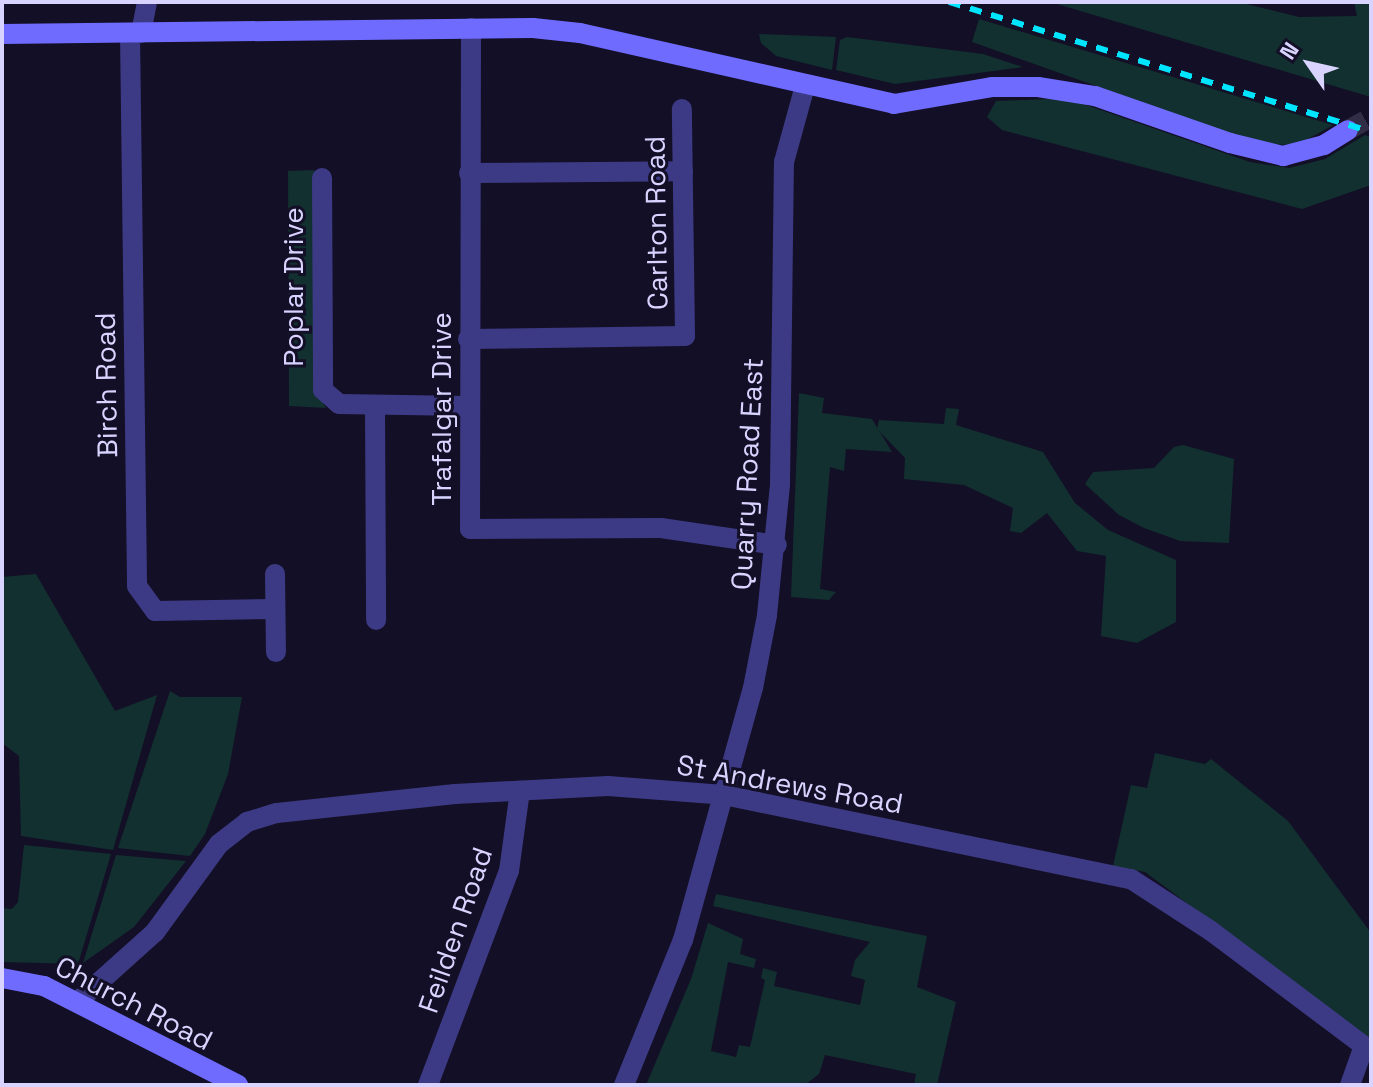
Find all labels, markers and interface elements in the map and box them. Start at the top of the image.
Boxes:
north arrow [1269,24,1349,104]
text: N [1273,37,1305,65]
street label: Carlton Road [638,136,674,310]
street label: Poplar Drive [276,207,310,367]
street label: Birch Road [88,312,124,458]
street label: Trafalgar Drive [424,312,458,506]
street label: Quarry Road East [724,357,770,591]
street label: St Andrews Road [674,748,906,820]
street label: Feilden Road [411,843,499,1017]
street label: Church Road [50,949,218,1057]

